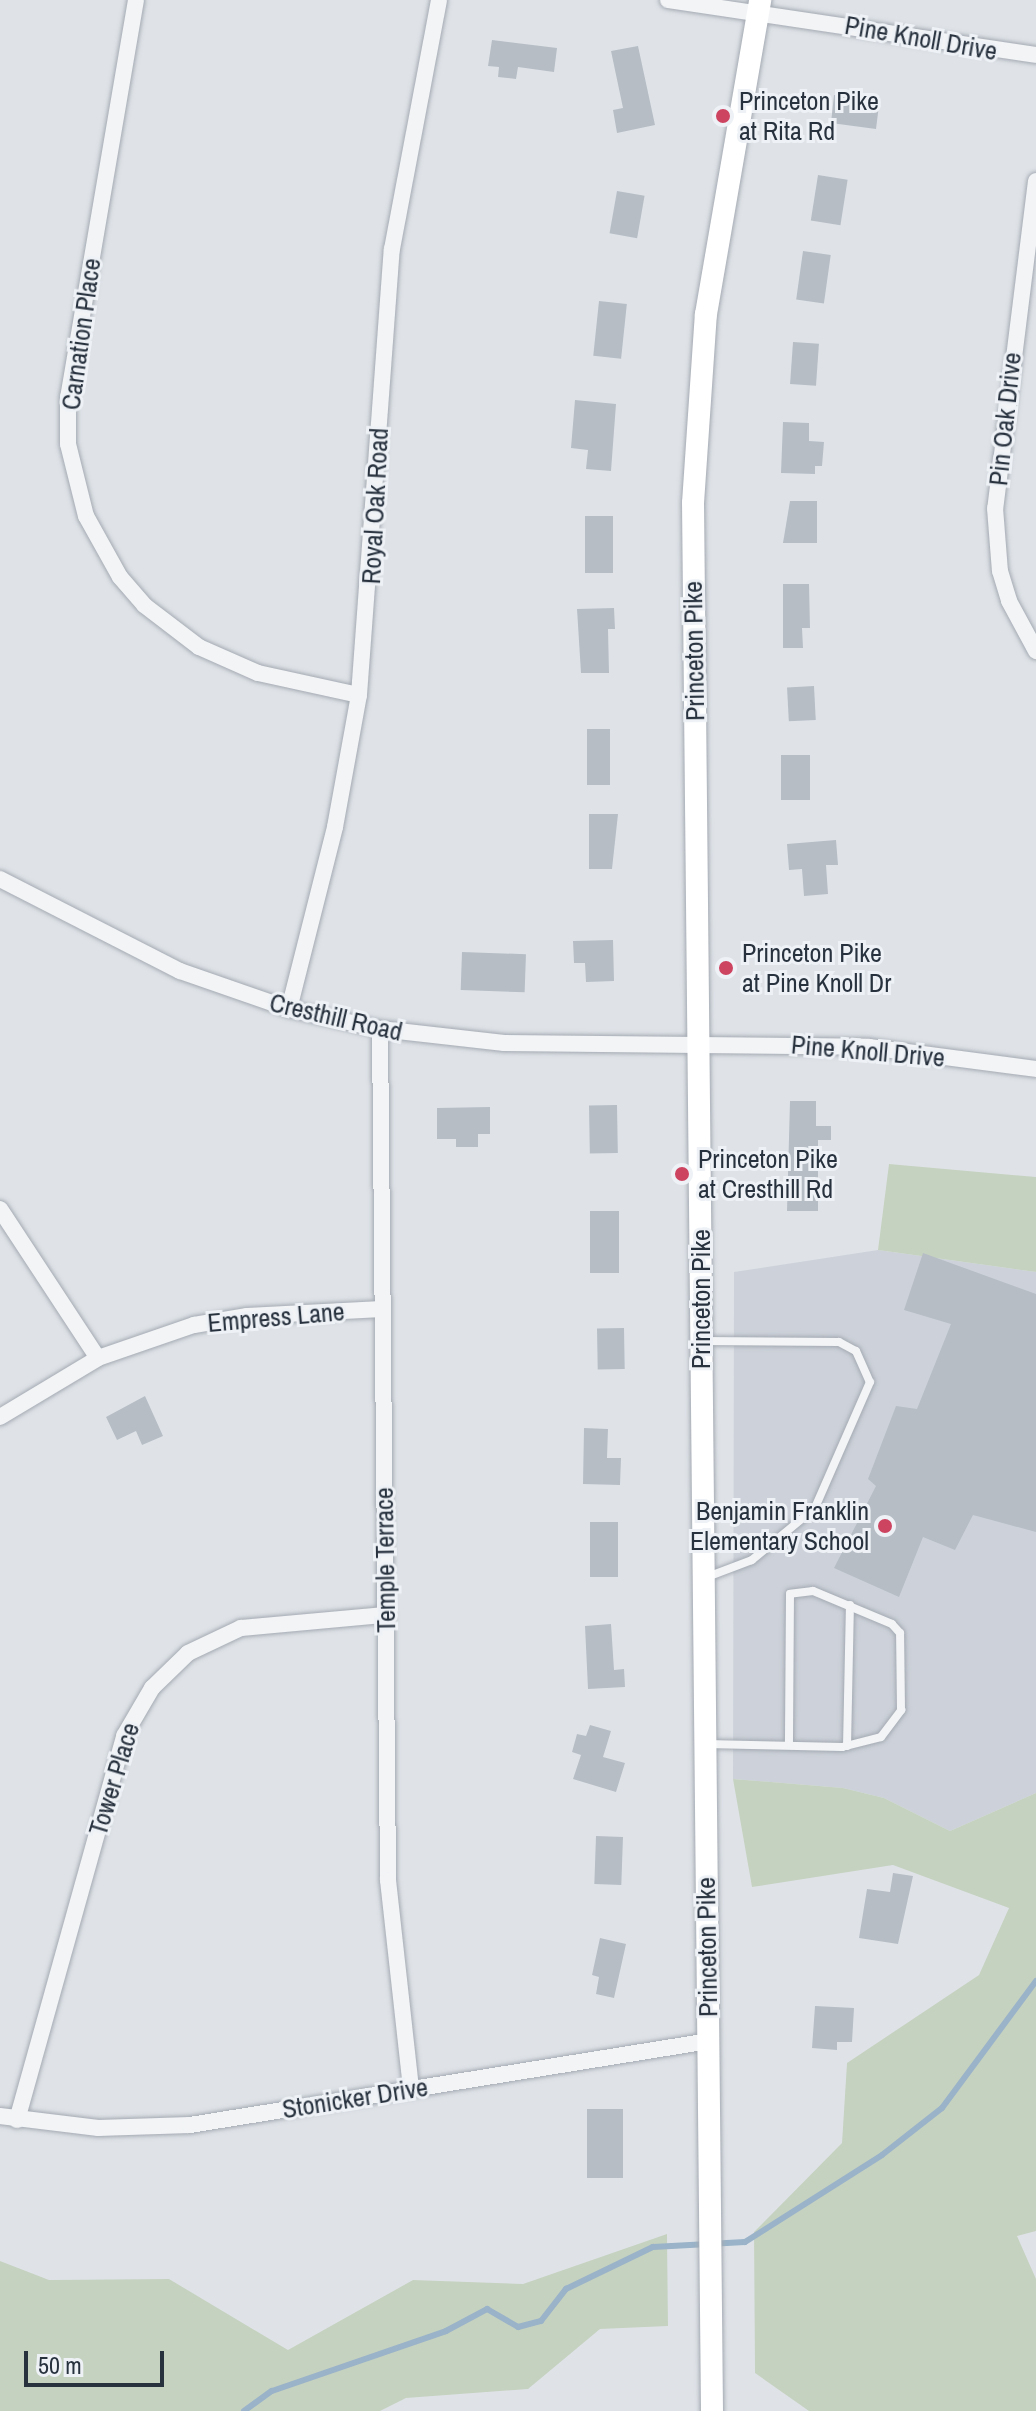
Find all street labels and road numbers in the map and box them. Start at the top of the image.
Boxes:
street label: Pine Knoll Drive [842,9,1000,67]
street label: Carnation Place [55,256,107,412]
street label: Pin Oak Drive [982,351,1028,487]
street label: Royal Oak Road [355,427,395,585]
street label: Princeton Pike [677,581,711,721]
street label: Cresthill Road [267,987,405,1047]
street label: Pine Knoll Drive [790,1029,946,1073]
street label: Princeton Pike [685,1229,717,1369]
street label: Empress Lane [206,1295,346,1339]
street label: Temple Terrace [368,1487,402,1633]
street label: Tower Place [82,1719,146,1839]
street label: Princeton Pike [690,1877,724,2017]
street label: Stonicker Drive [280,2071,430,2125]

